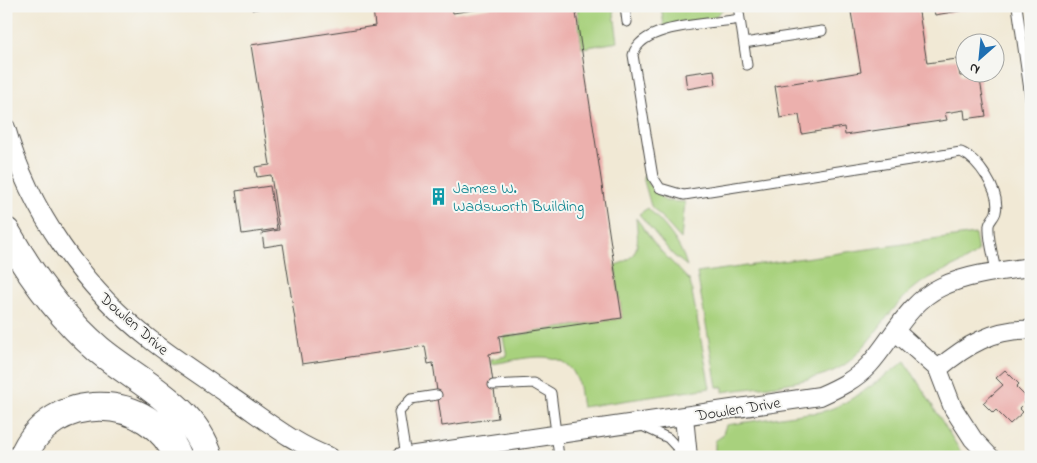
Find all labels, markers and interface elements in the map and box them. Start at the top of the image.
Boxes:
north arrow [954,32,1004,82]
text: N [966,57,984,80]
place label: James W. Wadsworth Building [453,177,584,219]
building icon: James W. Wadsworth Building [429,186,449,206]
street label: Dowlen Drive [93,287,174,362]
street label: Dowlen Drive [693,391,783,429]

